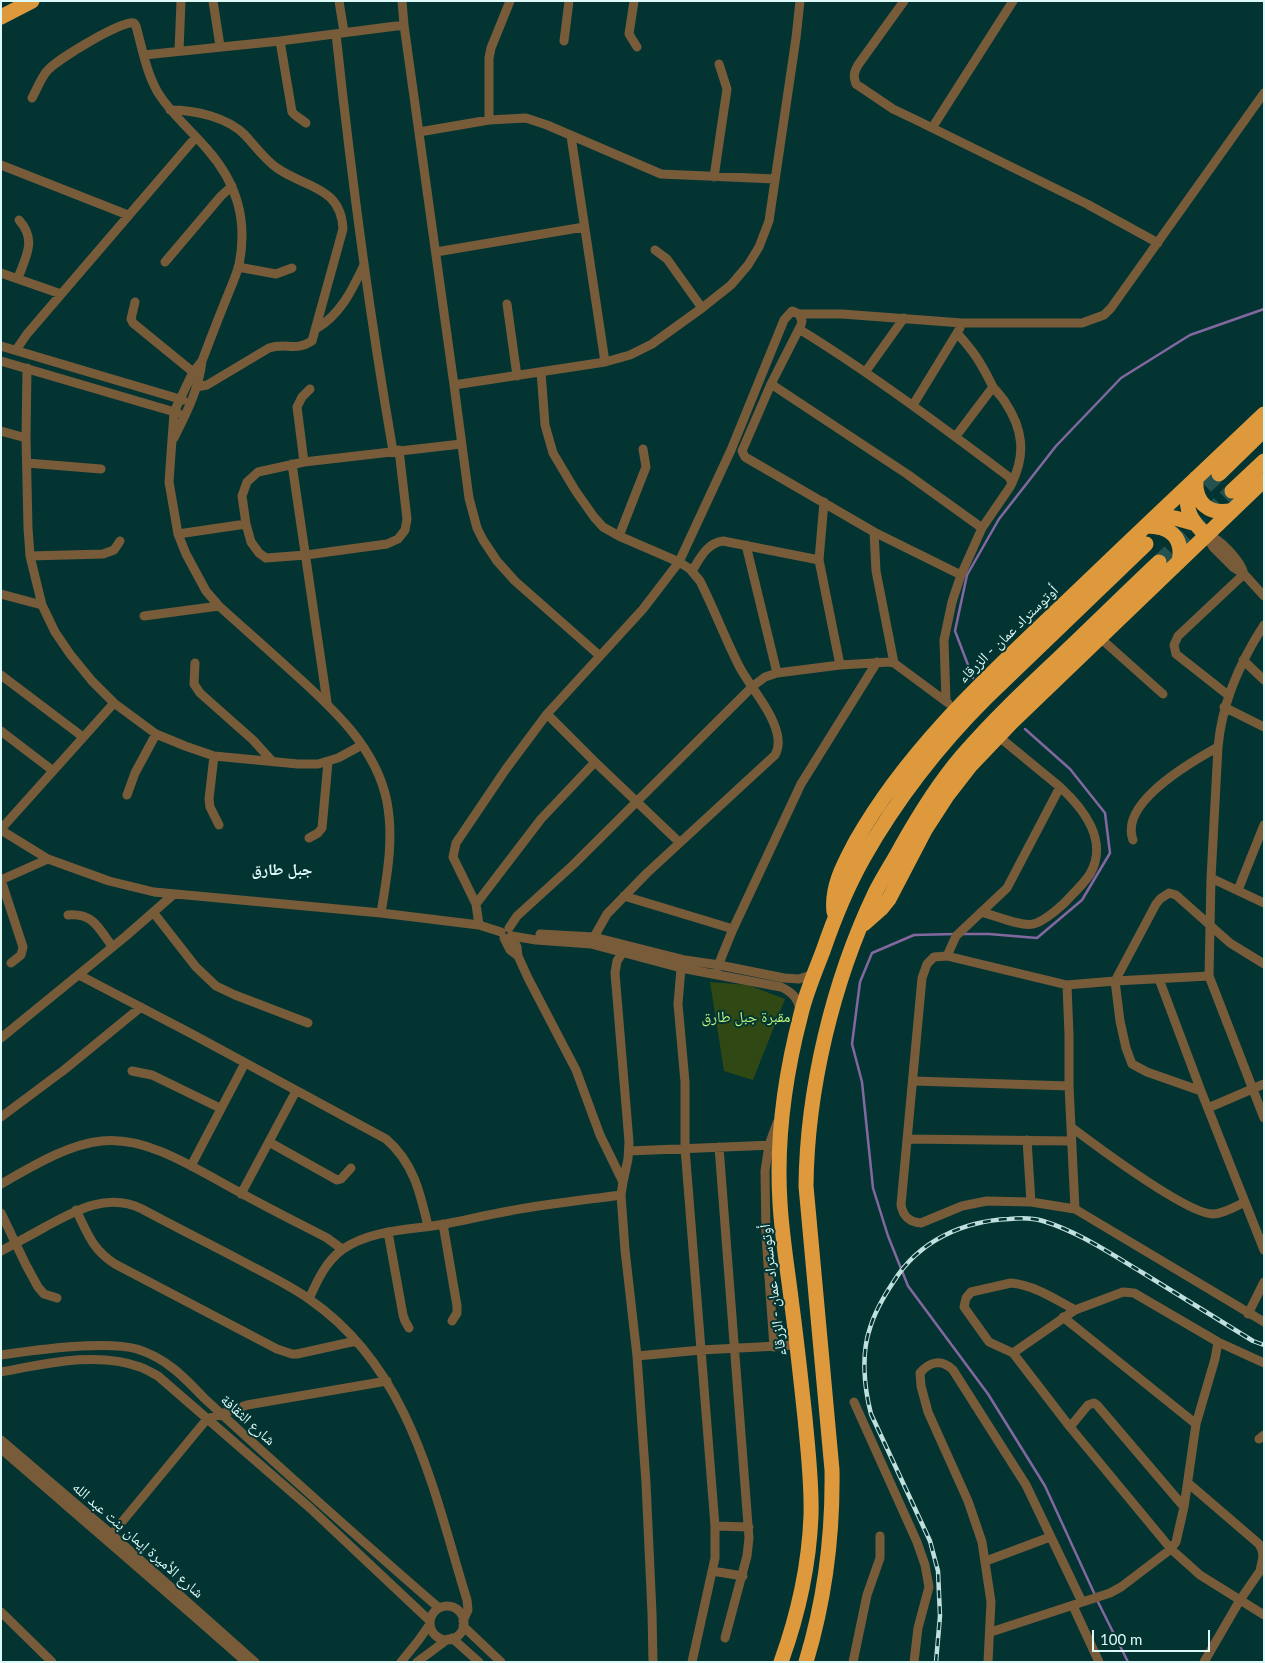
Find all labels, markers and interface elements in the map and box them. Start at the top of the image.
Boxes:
street label: أوتوستراد عمان - الزرقاء [954,581,1062,687]
district label: جبل طارق [252,860,312,880]
park label: مقبرة جبل طارق [702,1008,790,1026]
street label: أوتوستراد عمان - الزرقاء [756,1223,790,1357]
street label: شارع الثقافة [217,1391,279,1449]
street label: شارع الأميرة إيمان بنت عبد الله [69,1478,207,1602]
scale bar [1095,1620,1212,1652]
text: 100 m [1100,1630,1142,1648]

